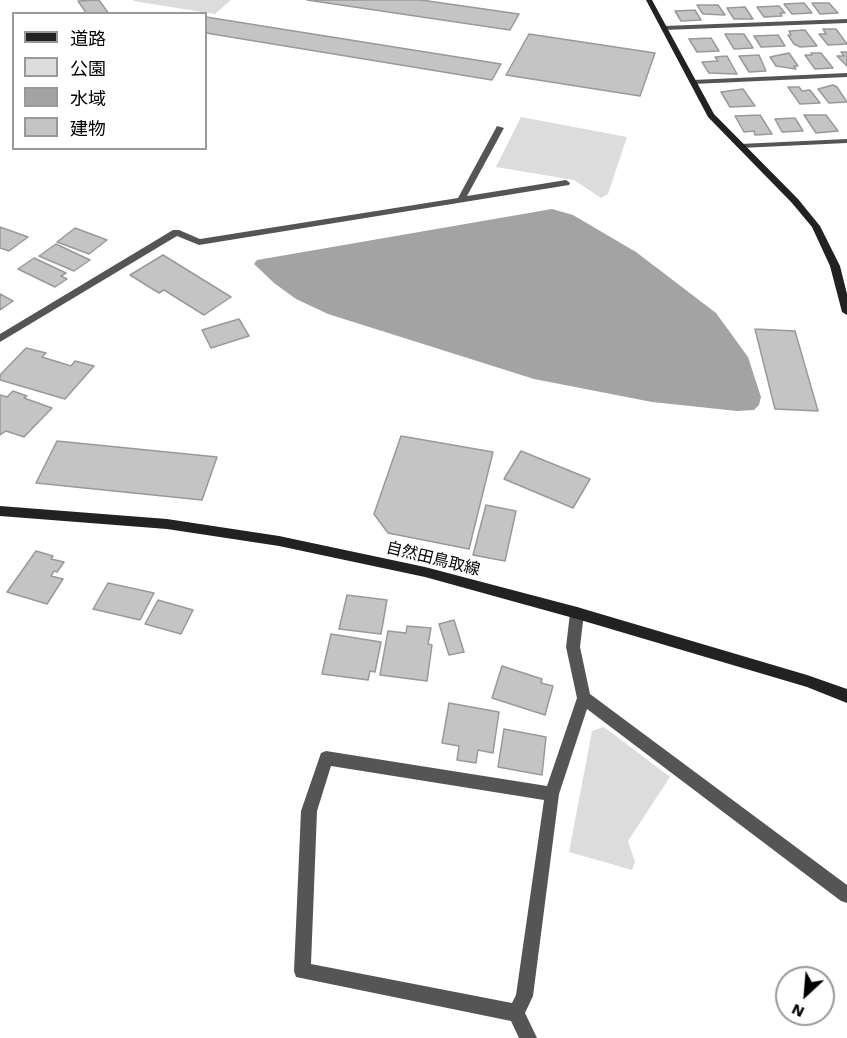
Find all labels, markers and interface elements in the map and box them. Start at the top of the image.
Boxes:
legend [12,12,207,150]
text: 道路 [70,28,106,49]
text: 公園 [70,58,106,79]
text: 水域 [70,88,106,109]
text: 建物 [70,118,106,139]
street label: 自然田鳥取線 [384,538,482,580]
north arrow [775,966,835,1026]
text: N [788,1000,807,1022]

